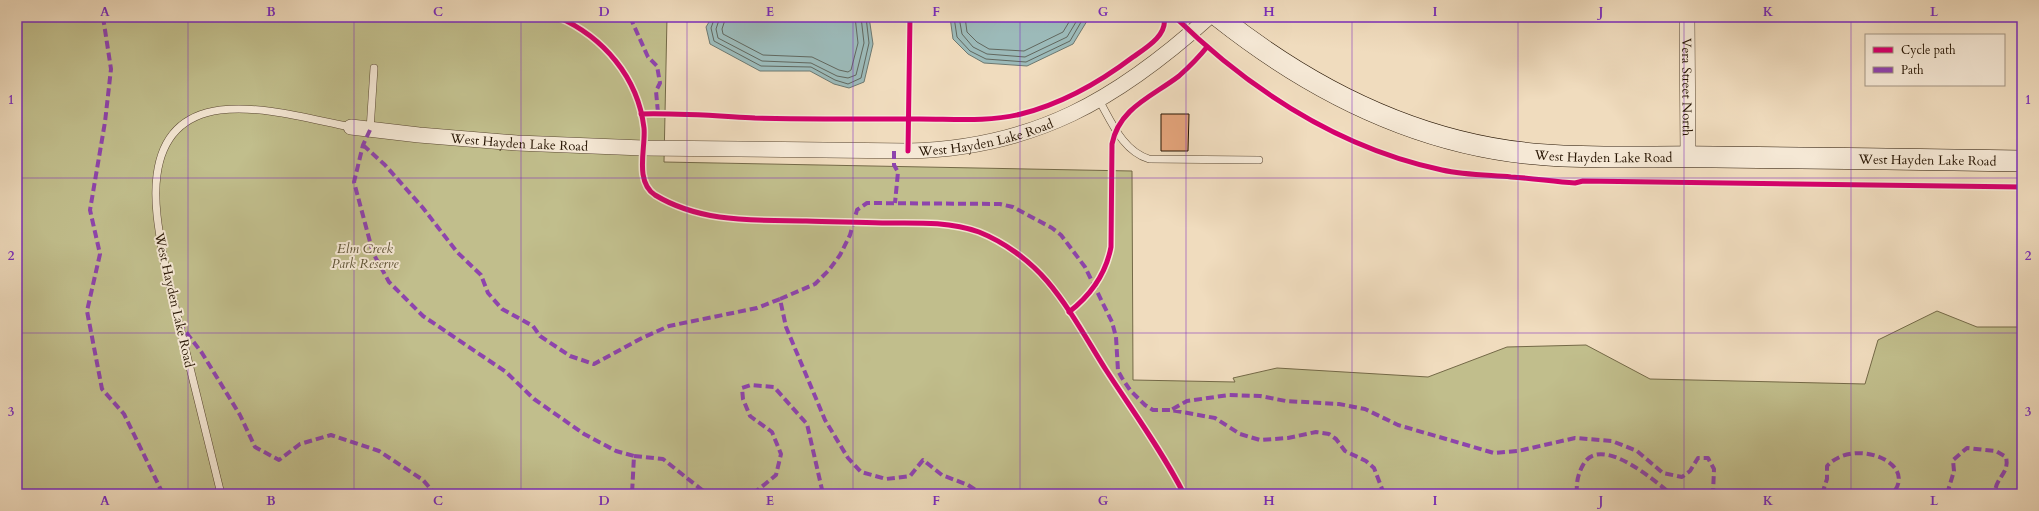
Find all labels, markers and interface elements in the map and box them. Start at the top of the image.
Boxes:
text: A [100,3,110,21]
text: B [266,3,276,21]
text: C [433,3,443,21]
text: D [598,3,610,21]
text: E [766,3,774,21]
text: F [932,3,940,21]
text: G [1098,3,1109,21]
text: H [1263,3,1275,21]
text: I [1432,3,1438,21]
text: J [1597,3,1604,21]
text: K [1763,3,1774,21]
text: L [1930,3,1939,21]
legend [1865,34,2005,86]
street label: Vera Street North [1677,38,1696,136]
text: Cycle path [1901,42,1956,58]
text: Path [1901,62,1924,78]
text: 1 [8,91,14,109]
text: 1 [2025,91,2031,109]
street label: West Hayden Lake Road [917,115,1056,161]
street label: West Hayden Lake Road [449,130,588,156]
street label: West Hayden Lake Road [1533,146,1673,167]
street label: West Hayden Lake Road [1857,150,1997,171]
street label: West Hayden Lake Road [150,230,198,369]
park label: Elm Creek Park Reserve [332,240,399,273]
text: 2 [8,247,15,265]
text: 2 [2025,247,2032,265]
text: 3 [8,403,15,421]
text: 3 [2025,403,2032,421]
text: A [100,492,110,510]
text: B [266,492,276,510]
text: C [433,492,443,510]
text: D [598,492,610,510]
text: E [766,492,774,510]
text: F [932,492,940,510]
text: G [1098,492,1109,510]
text: H [1263,492,1275,510]
text: I [1432,492,1438,510]
text: J [1597,492,1604,510]
text: K [1763,492,1774,510]
text: L [1930,492,1939,510]

